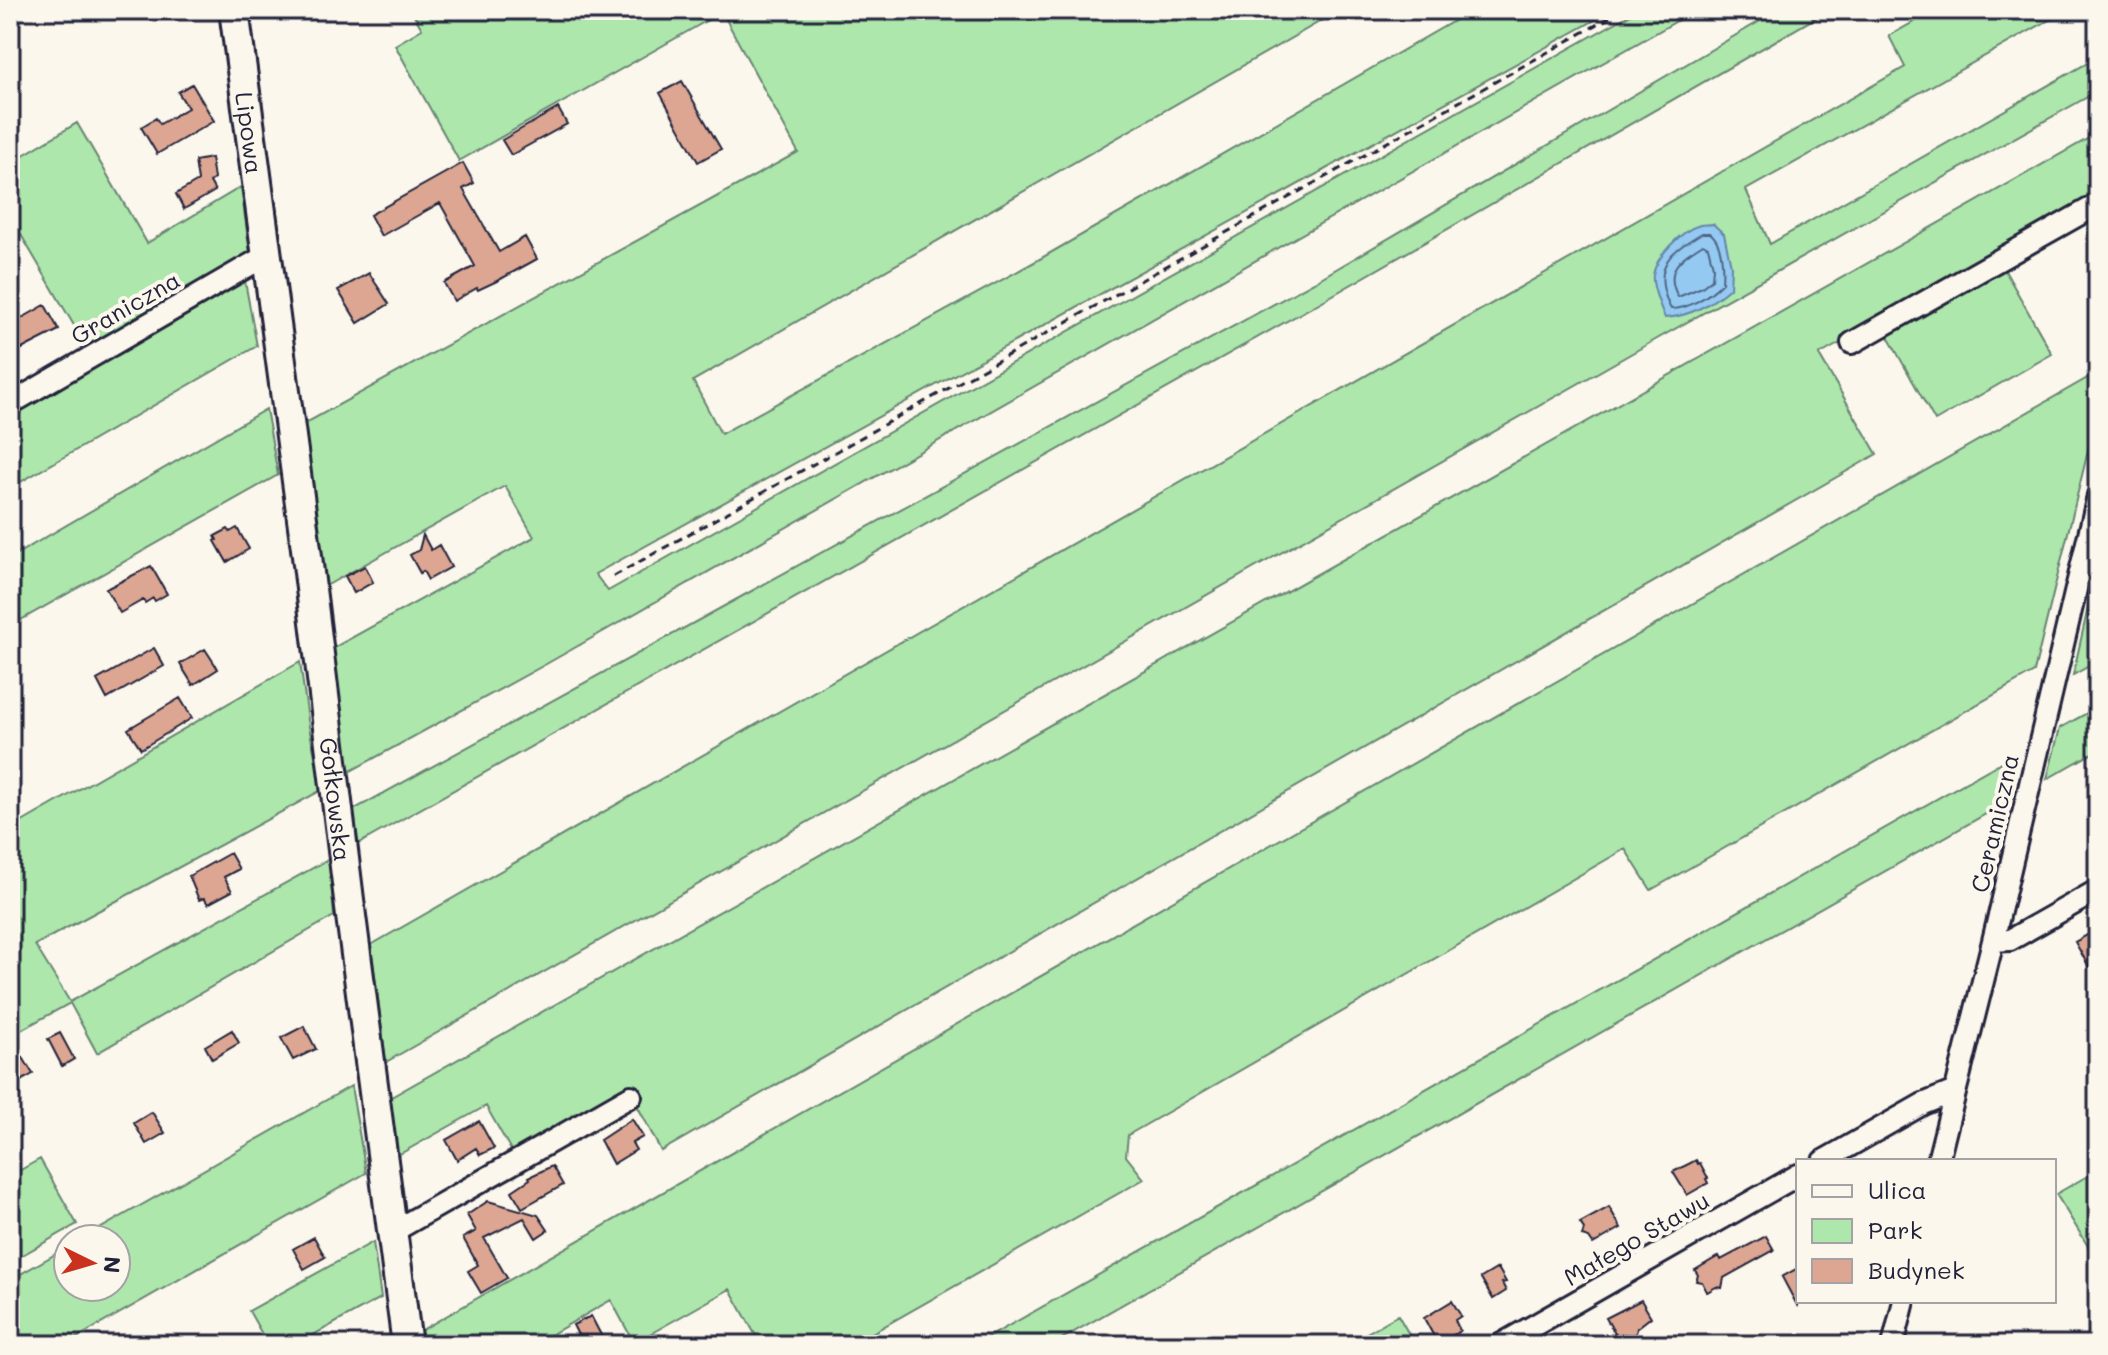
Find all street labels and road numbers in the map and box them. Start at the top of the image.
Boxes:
street label: Lipowa [230,90,271,176]
street label: Graniczna [65,263,185,351]
street label: Gołkowska [314,736,360,863]
street label: Ceramiczna [1963,751,2025,895]
street label: Małego Stawu [1558,1184,1714,1292]

